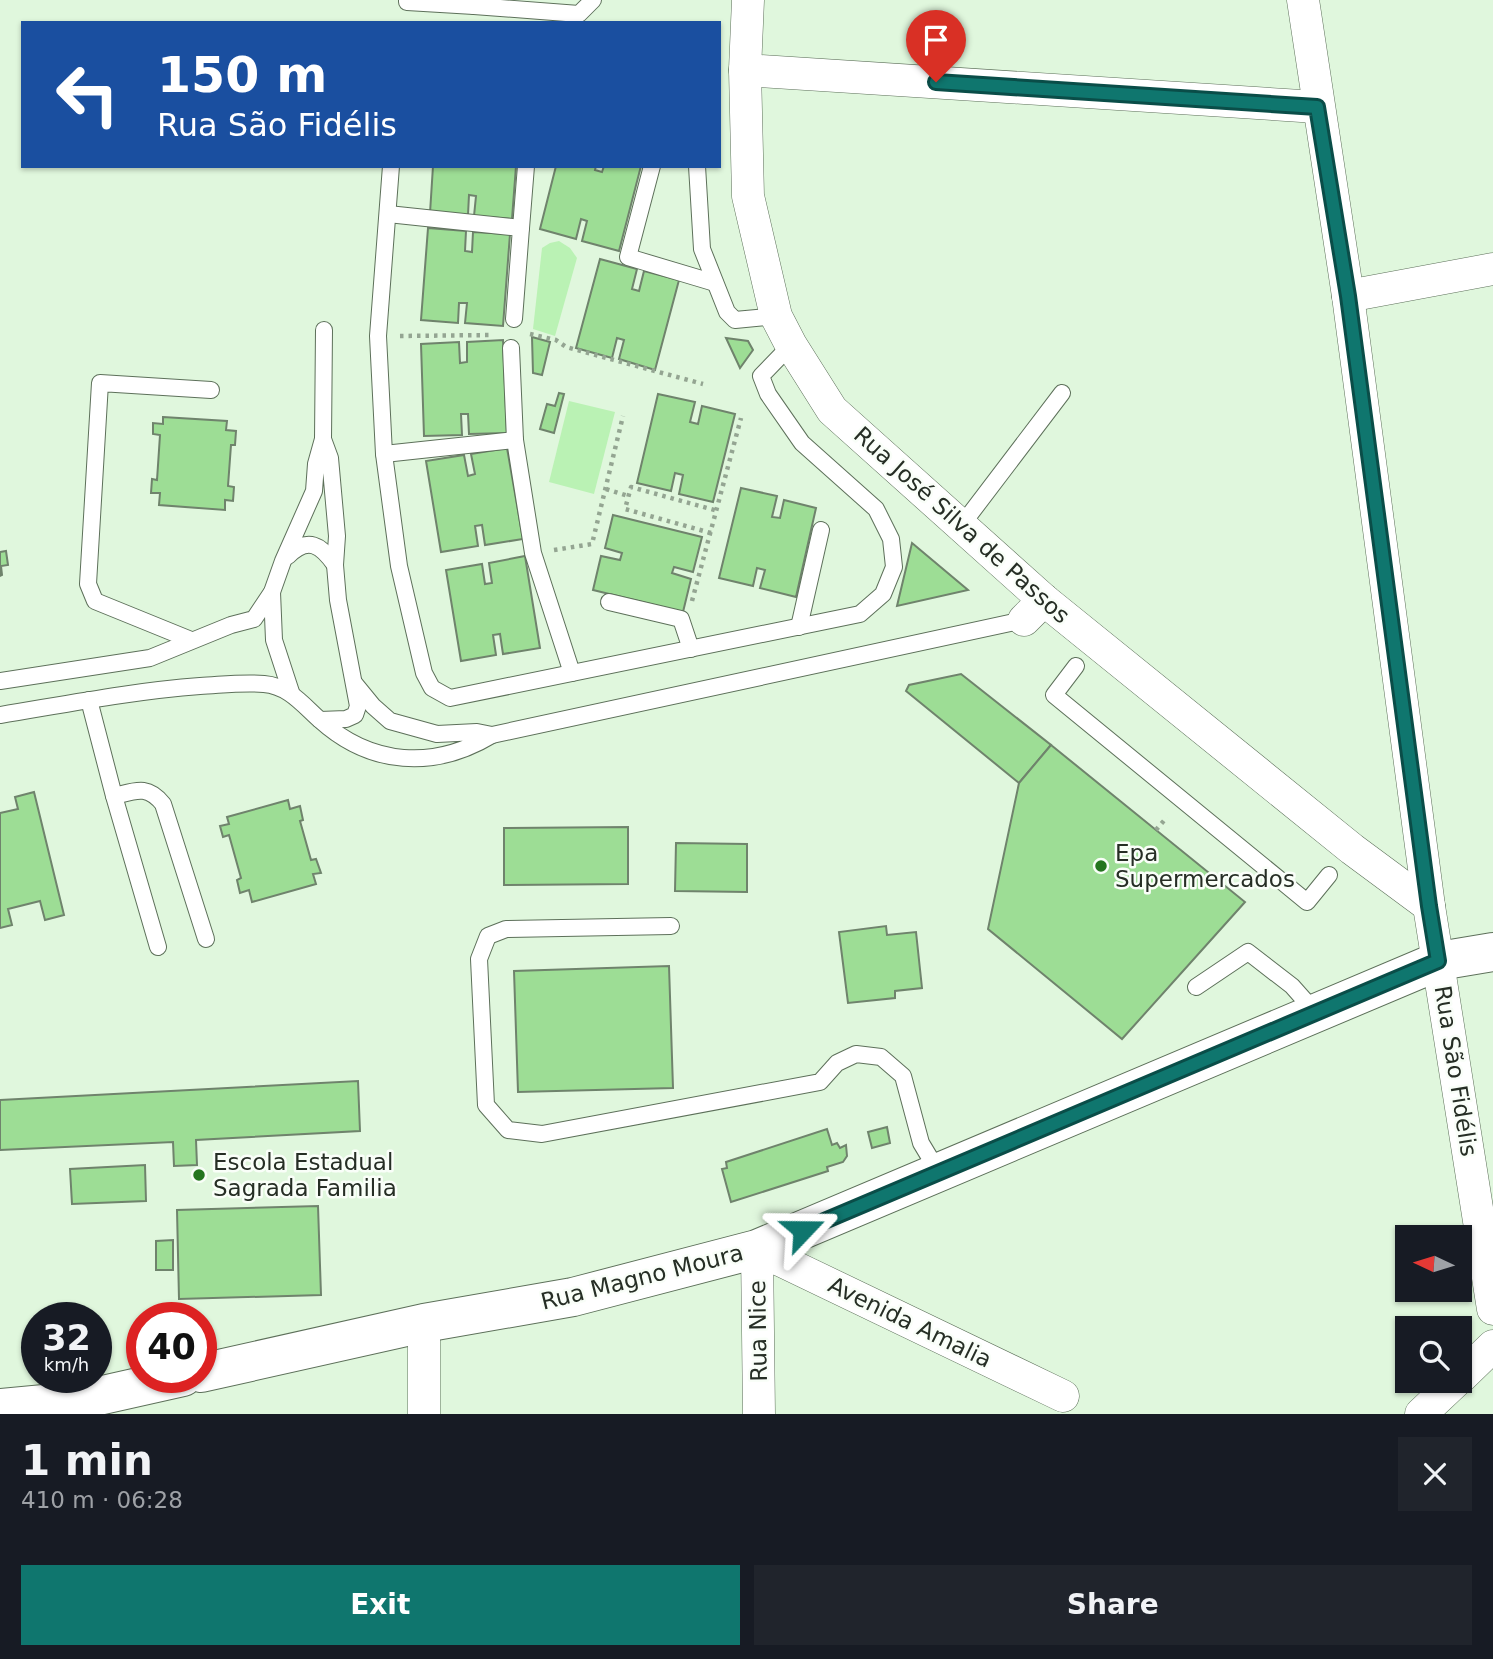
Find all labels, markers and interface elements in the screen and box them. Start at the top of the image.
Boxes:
pin [906,10,966,82]
icon: arrive [917,21,955,59]
text: 150 m [157,47,327,104]
icon: left [42,49,133,140]
text: Rua São Fidélis [157,106,397,144]
street label: Rua José Silva de Passos [849,421,1075,629]
place label: Epa Supermercados [1115,840,1295,892]
marker: Epa Supermercados [1093,858,1109,874]
street label: Rua São Fidélis [1430,984,1482,1158]
place label: Escola Estadual Sagrada Familia [213,1149,397,1201]
marker: Escola Estadual Sagrada Familia [191,1167,207,1183]
position arrow [766,1193,840,1267]
north arrow [1395,1225,1472,1302]
map controls [1395,1225,1472,1393]
street label: Rua Magno Moura [538,1239,746,1315]
street label: Avenida Amalia [824,1271,996,1373]
street label: Rua Nice [744,1280,772,1382]
speed limit sign: 40 [126,1302,217,1393]
button: search [1395,1316,1472,1393]
text: 32 [42,1318,91,1358]
text: km/h [44,1354,89,1375]
text: 1 min [21,1436,153,1485]
button: close [1398,1437,1472,1511]
text: 410 m · 06:28 [21,1487,183,1513]
button: Exit [21,1565,740,1645]
button: Share [754,1565,1472,1645]

